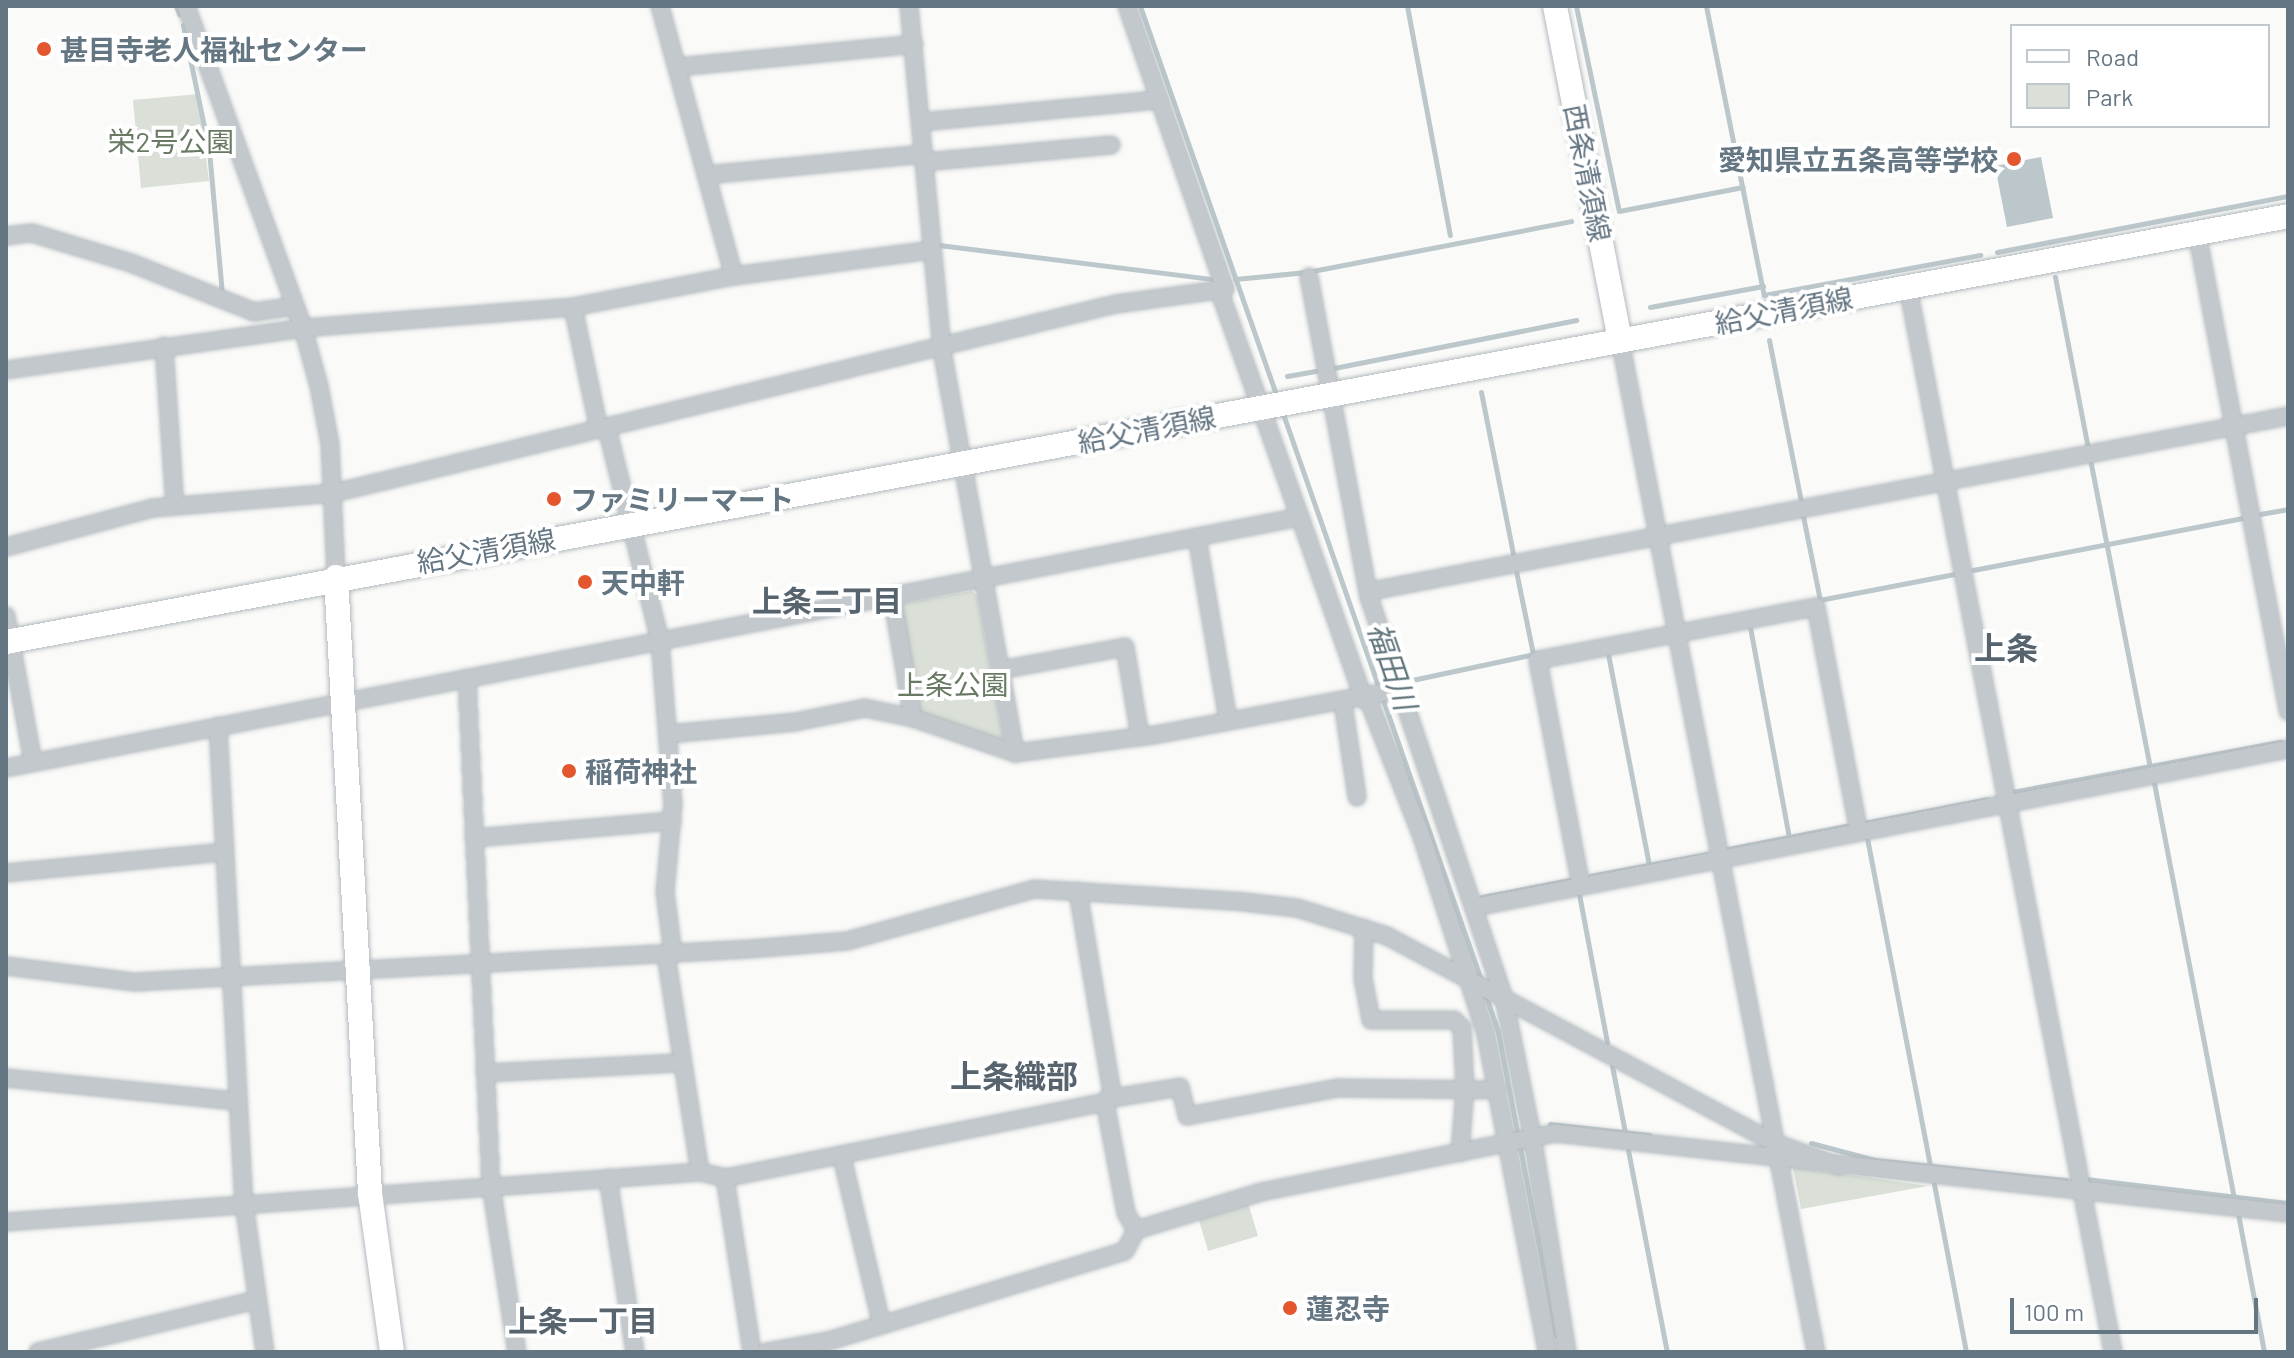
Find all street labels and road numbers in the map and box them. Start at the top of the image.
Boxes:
street label: 西条清須線 [1558,101,1618,245]
street label: 給父清須線 [1712,280,1856,340]
street label: 給父清須線 [1075,399,1219,459]
street label: 給父清須線 [414,521,558,579]

